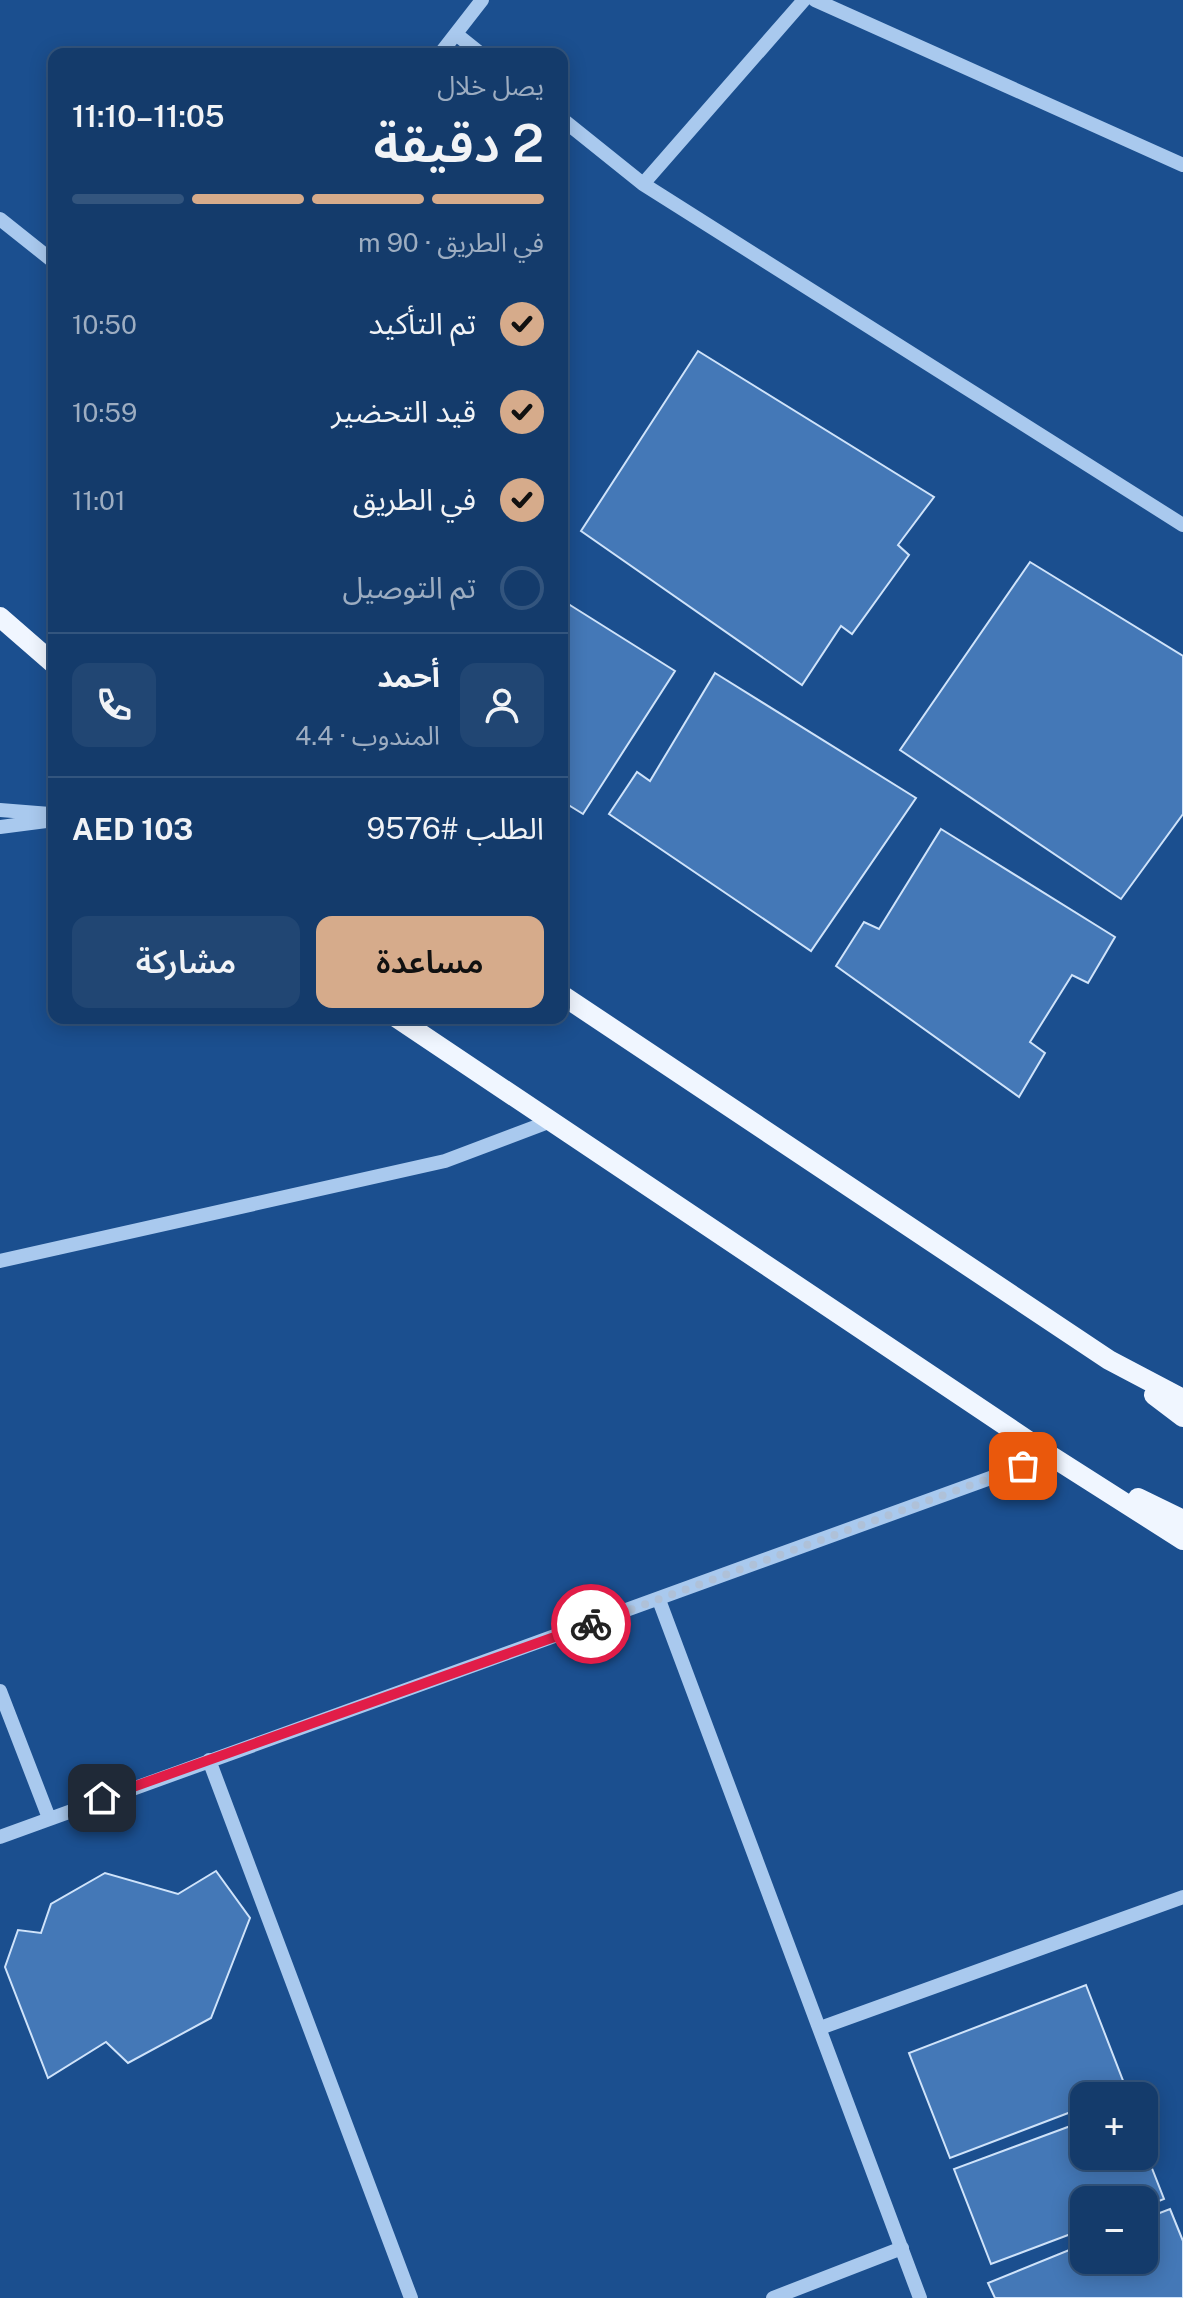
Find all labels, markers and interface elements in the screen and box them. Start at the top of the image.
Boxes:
text: يصل خلال [437,70,544,101]
text: 11:05–11:10 [72,98,225,134]
text: 2 دقيقة [374,113,544,174]
text: في الطريق · 90 m [358,227,544,258]
icon: check [500,302,544,346]
text: تم التأكيد [369,305,476,341]
text: 10:50 [72,309,137,340]
icon: check [500,390,544,434]
text: قيد التحضير [331,393,476,429]
text: 10:59 [72,397,137,428]
icon: check [500,478,544,522]
text: في الطريق [353,481,476,517]
text: 11:01 [72,485,126,516]
text: تم التوصيل [342,569,476,605]
text: أحمد [377,658,440,694]
button: phone [72,663,156,747]
button: person [460,663,544,747]
text: المندوب · 4.4 [295,720,440,751]
text: الطلب #9576 [367,810,544,846]
text: AED 103 [72,811,193,847]
button: مشاركة [72,916,300,1008]
button: مساعدة [316,916,544,1008]
pin [989,1432,1057,1500]
icon: bag [1001,1444,1045,1488]
courier [551,1584,631,1664]
icon: bike [569,1602,613,1646]
pin [68,1764,136,1832]
icon: home [80,1776,124,1820]
map controls [1070,2082,1158,2274]
button: + [1070,2082,1158,2170]
button: − [1070,2186,1158,2274]

